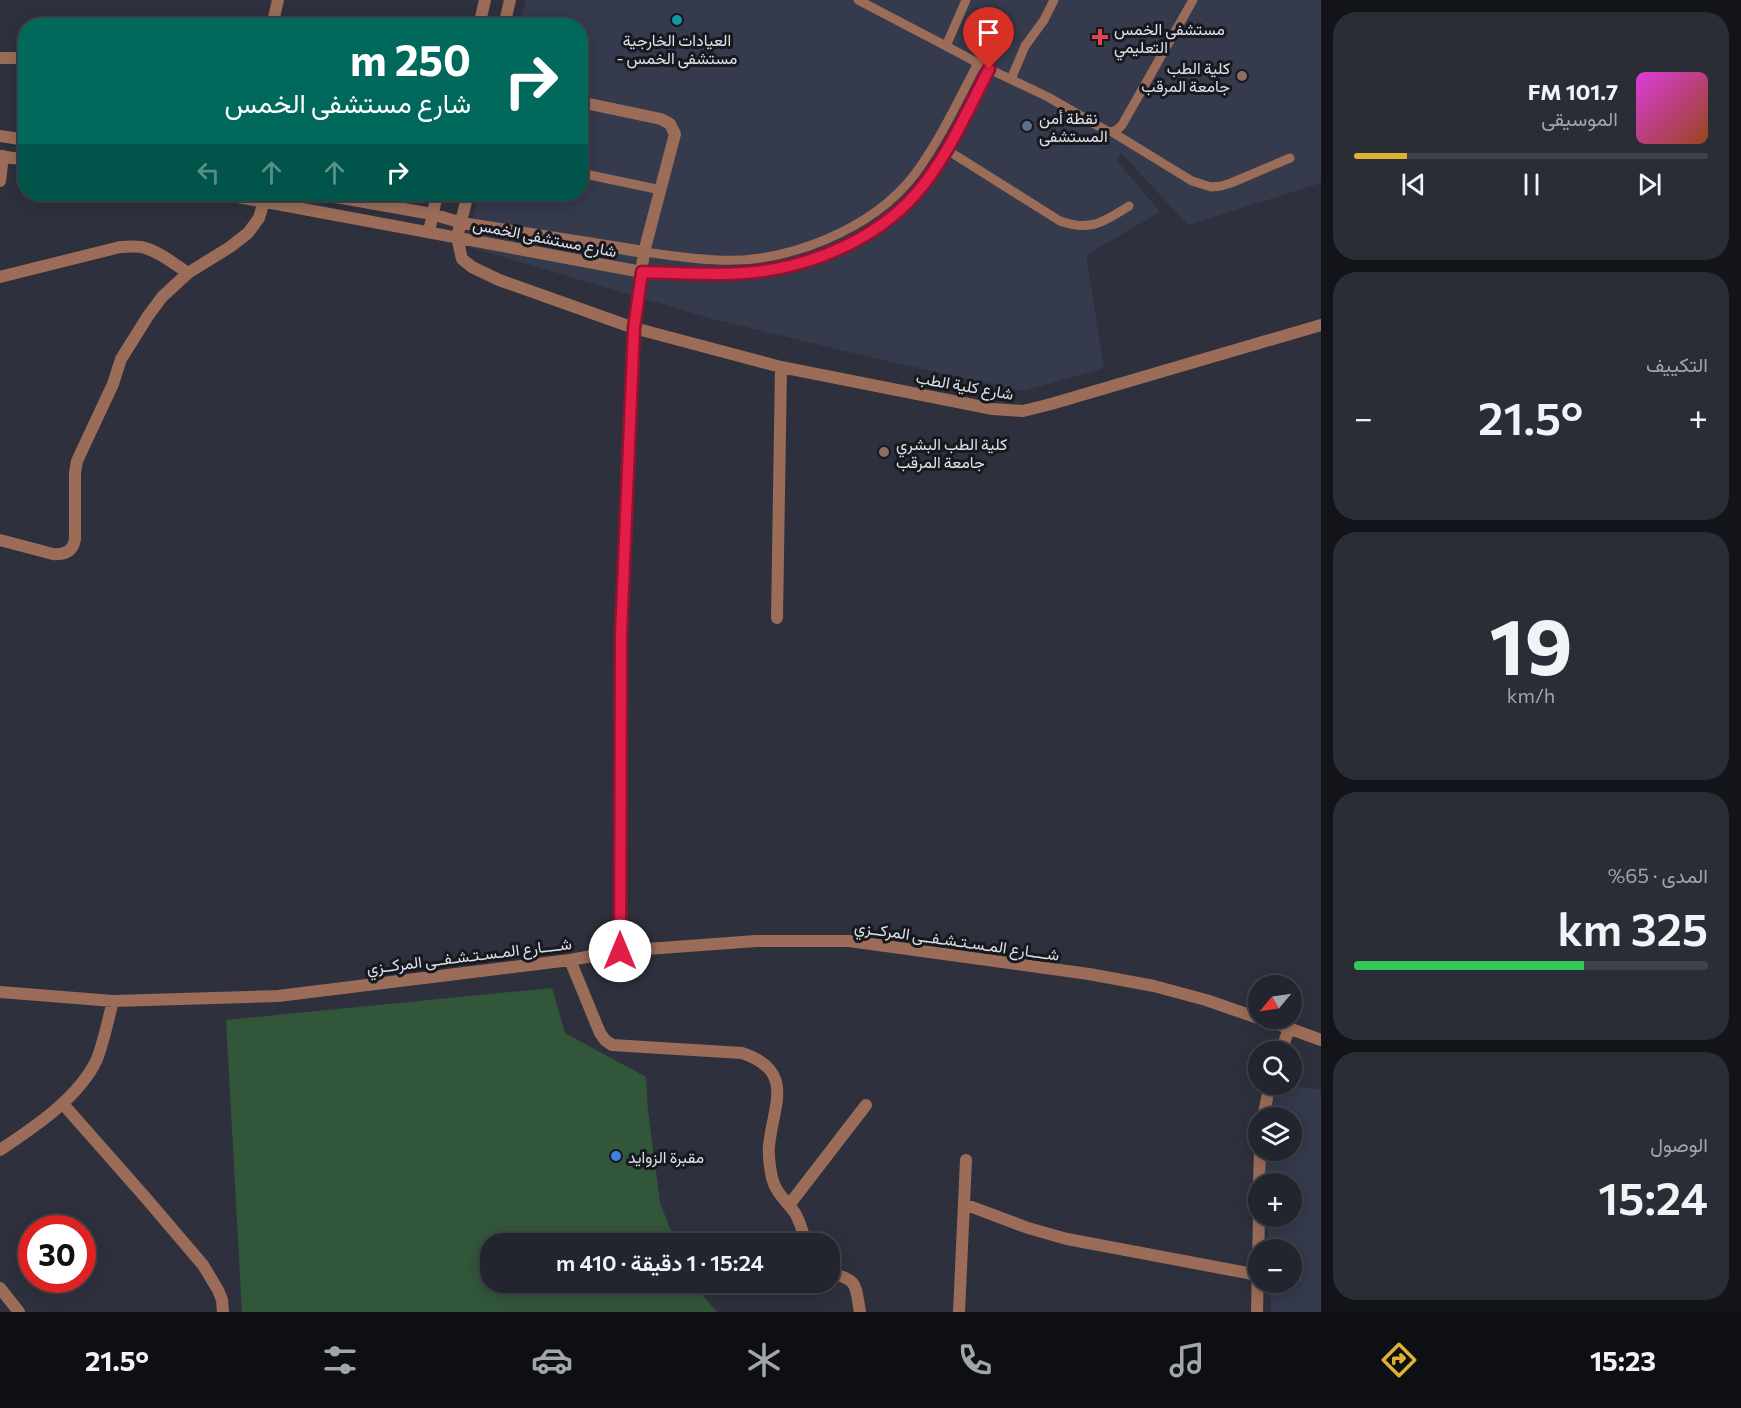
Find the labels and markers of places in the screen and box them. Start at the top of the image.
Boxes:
pin [963,7,1014,69]
marker: العيادات الخارجية - مستشفى الخمس [670,13,684,27]
place label: مستشفى الخمس التعليمي [1114,19,1225,61]
marker: مستشفى الخمس التعليمي [1091,28,1109,46]
place label: العيادات الخارجية - مستشفى الخمس [617,30,737,69]
place label: كلية الطب جامعة المرقب [1141,58,1230,97]
marker: كلية الطب جامعة المرقب [1235,69,1249,83]
place label: نقطة أمن المستشفى [1039,108,1108,147]
marker: نقطة أمن المستشفى [1020,119,1034,133]
place label: كلية الطب البشري جامعة المرقب [896,434,1007,473]
marker: كلية الطب البشري جامعة المرقب [877,445,891,459]
place label: مقبرة الزوايد [628,1147,704,1168]
marker: مقبرة الزوايد [609,1149,623,1163]

